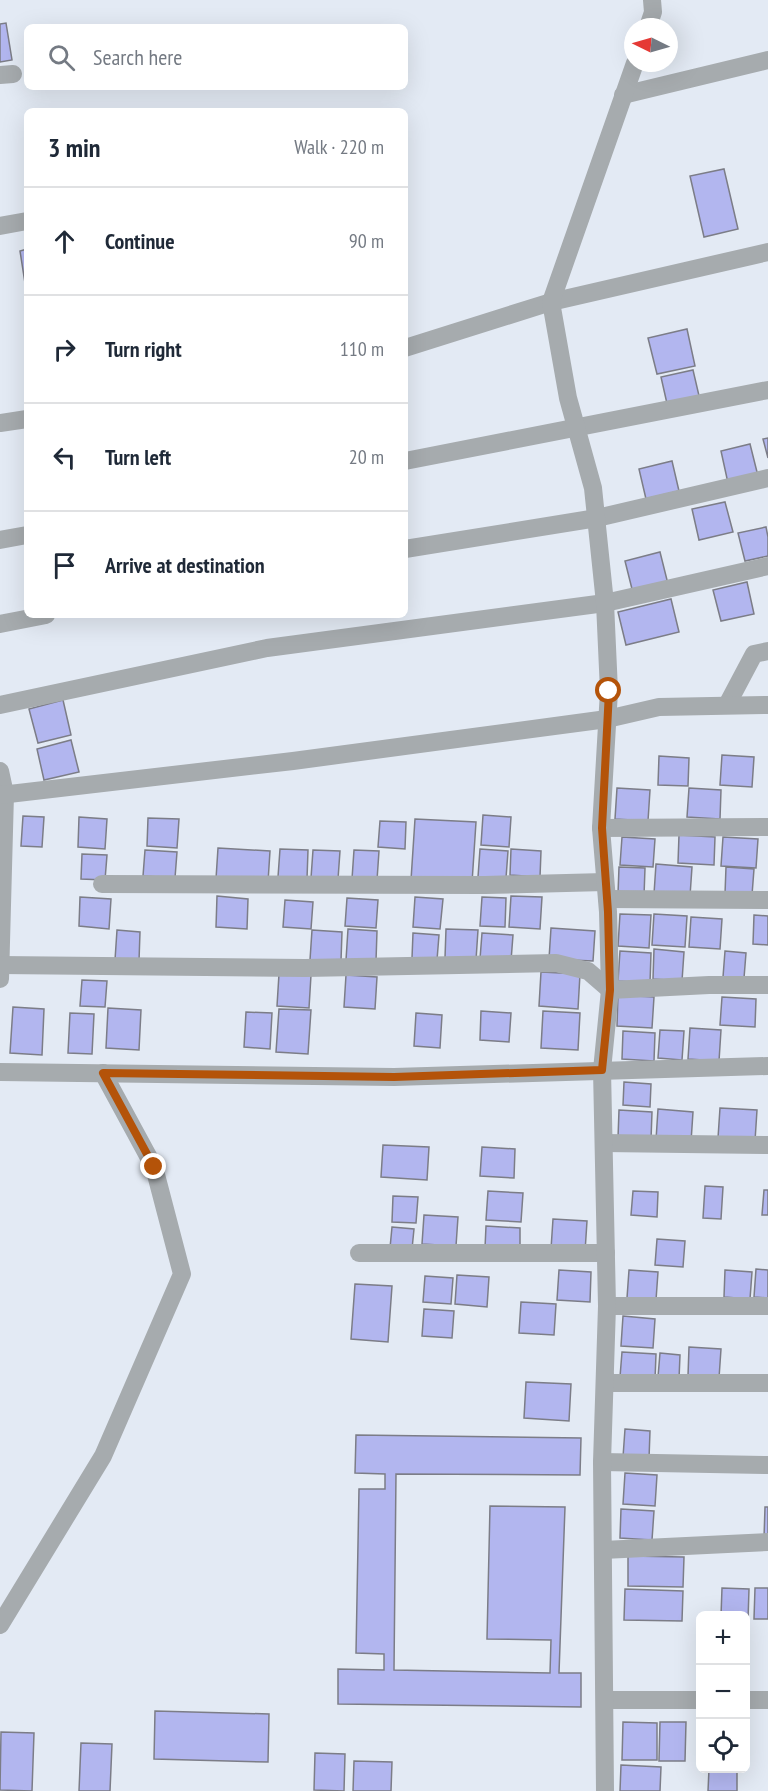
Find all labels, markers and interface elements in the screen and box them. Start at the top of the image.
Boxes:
north arrow [624,18,678,72]
search box [24,24,408,90]
icon: search [45,41,78,74]
text: Search here [93,43,182,71]
text: 3 min [48,131,101,164]
text: Walk · 220 m [294,134,384,160]
icon: ahead [48,225,81,258]
text: Continue [105,227,175,255]
text: 90 m [349,228,384,254]
icon: right [48,333,81,366]
text: Turn right [105,335,182,363]
text: 110 m [340,336,384,362]
icon: left [48,441,81,474]
text: Turn left [105,443,171,471]
text: 20 m [349,444,384,470]
icon: arrive [48,549,81,582]
text: Arrive at destination [105,551,265,579]
route start [595,677,621,703]
route end [140,1153,166,1179]
map controls [696,1611,750,1773]
button: + [696,1611,750,1665]
button: − [696,1665,750,1719]
button: locate [696,1719,750,1773]

